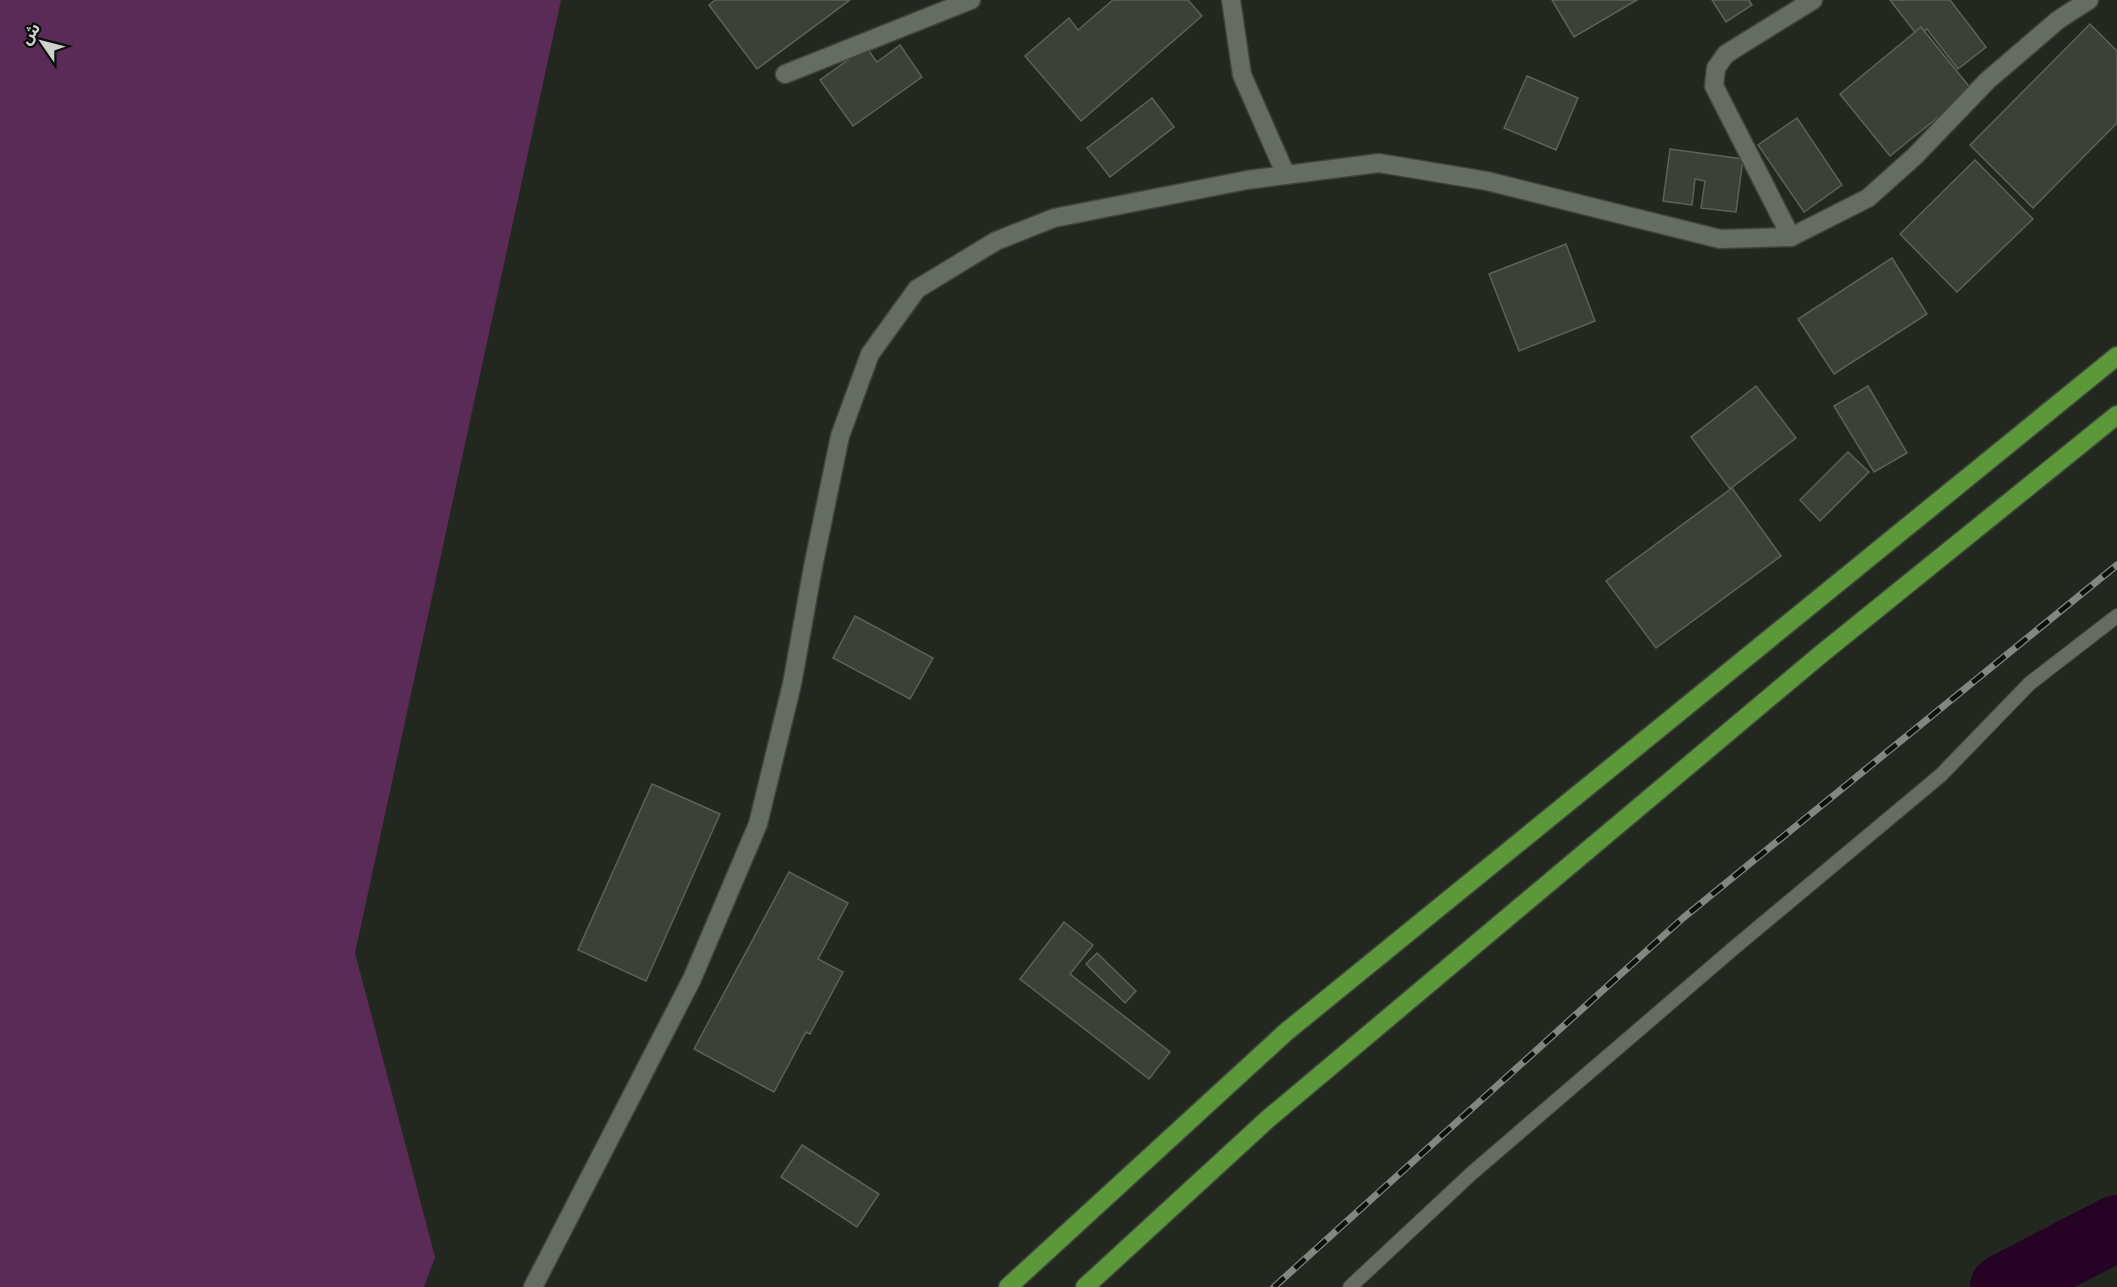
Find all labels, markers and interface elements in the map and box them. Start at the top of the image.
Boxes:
north arrow [12,12,72,72]
text: ش [16,19,44,48]

